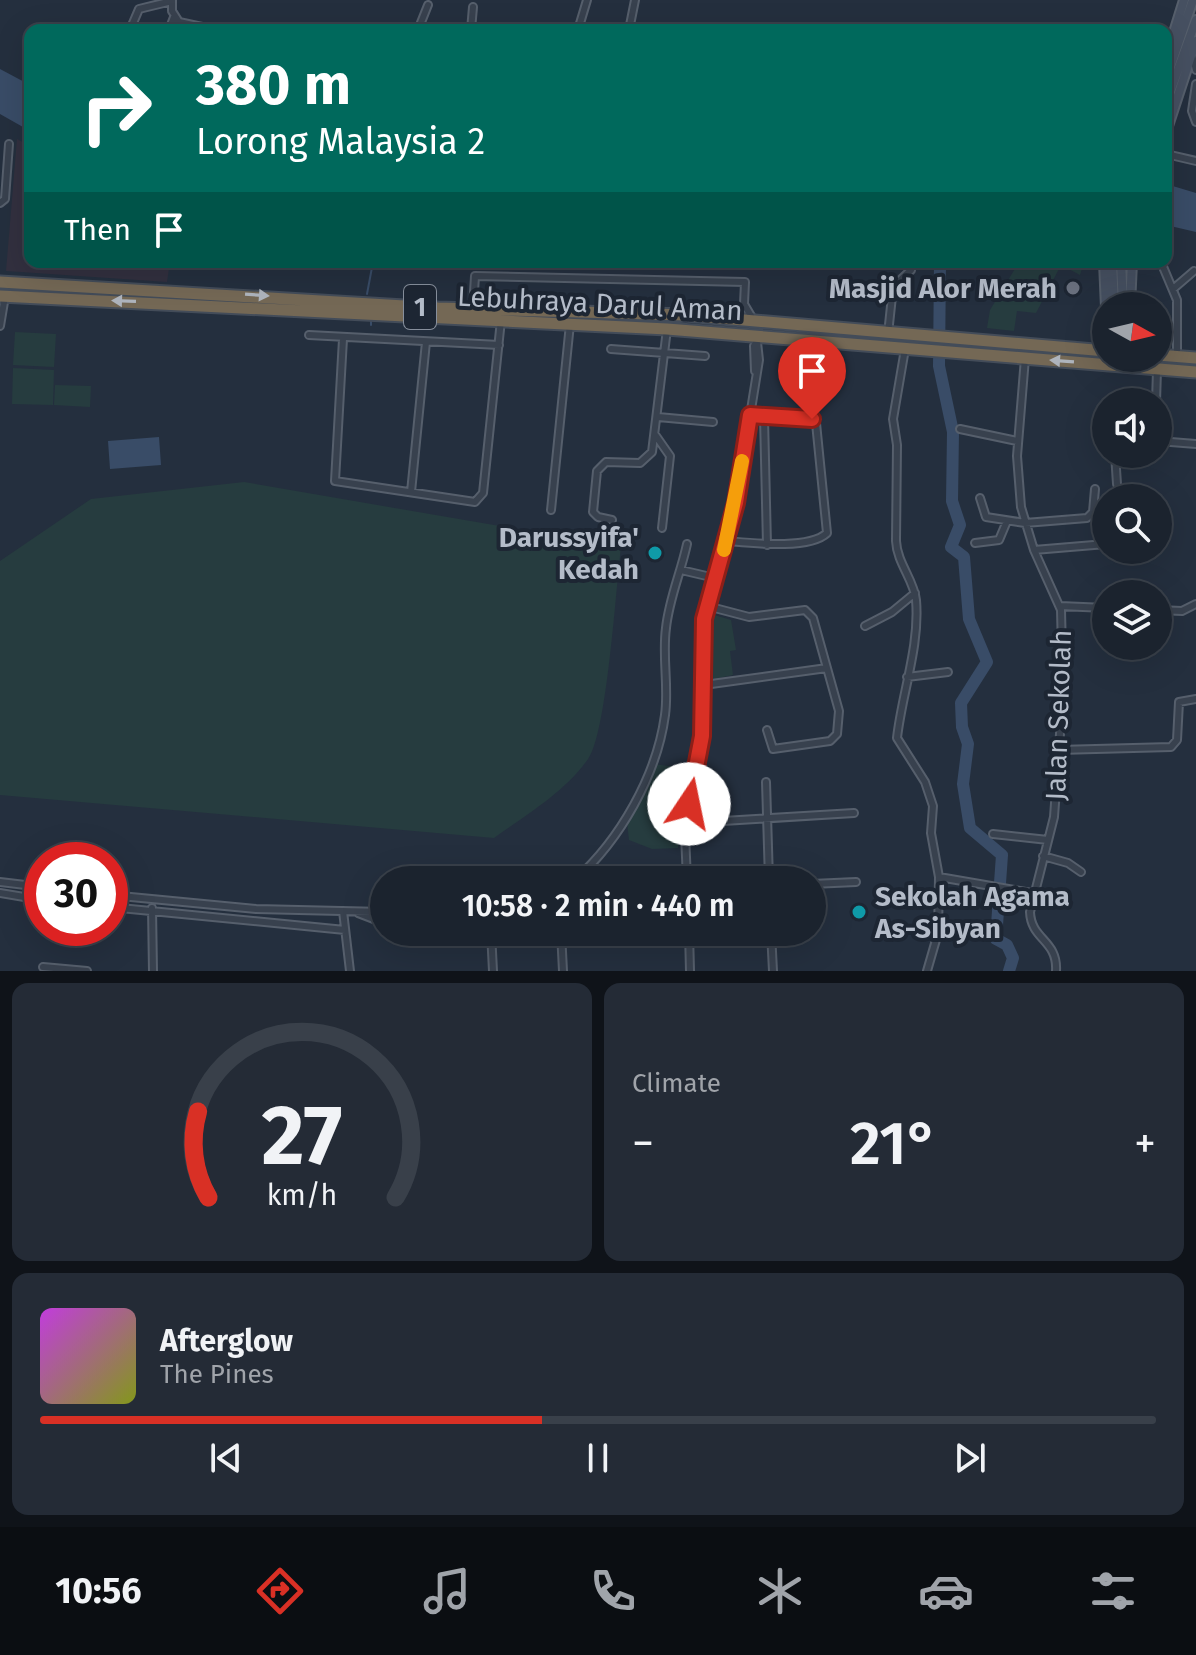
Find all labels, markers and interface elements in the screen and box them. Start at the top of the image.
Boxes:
text: 380 m [196,52,351,119]
icon: right [64,56,168,160]
text: Lorong Malaysia 2 [196,120,485,164]
icon: arrive [147,208,191,252]
text: Then [64,212,131,248]
place label: Masjid Alor Merah [829,272,1057,305]
marker: Masjid Alor Merah [1064,279,1082,297]
street label: Lebuhraya Darul Aman [456,280,744,327]
road number: 1 [404,285,436,329]
one-way arrow [245,289,270,302]
north arrow [1092,292,1172,372]
map controls [1092,292,1172,660]
one-way arrow [111,295,136,308]
pin [778,337,846,419]
icon: arrive [790,349,834,393]
one-way arrow [1050,354,1075,367]
button: sound [1092,388,1172,468]
button: search [1092,484,1172,564]
place label: Darussyifa' Kedah [499,521,639,586]
marker: Darussyifa' Kedah [646,544,664,562]
button: layers [1092,580,1172,660]
street label: Jalan Sekolah [1039,629,1078,801]
position arrow [647,762,731,846]
speed limit sign: 30 [24,842,128,946]
place label: Sekolah Agama As-Sibyan [874,880,1070,945]
text: 10:58 · 2 min · 440 m [462,888,734,924]
marker: Sekolah Agama As-Sibyan [850,903,868,921]
text: Climate [632,1068,721,1099]
text: 27 [261,1086,343,1186]
text: 21° [850,1108,938,1180]
text: − [632,1117,654,1170]
text: + [1134,1117,1156,1170]
text: km/h [267,1178,337,1213]
text: Afterglow [160,1323,293,1359]
text: The Pines [160,1359,274,1390]
icon: previous [204,1436,248,1480]
icon: pause [576,1436,620,1480]
icon: next [948,1436,992,1480]
icon: directions [252,1563,308,1619]
icon: music [419,1563,475,1619]
icon: phone [585,1563,641,1619]
icon: climate [752,1563,808,1619]
icon: car [918,1563,974,1619]
icon: filters [1085,1563,1141,1619]
text: 10:56 [55,1569,142,1613]

